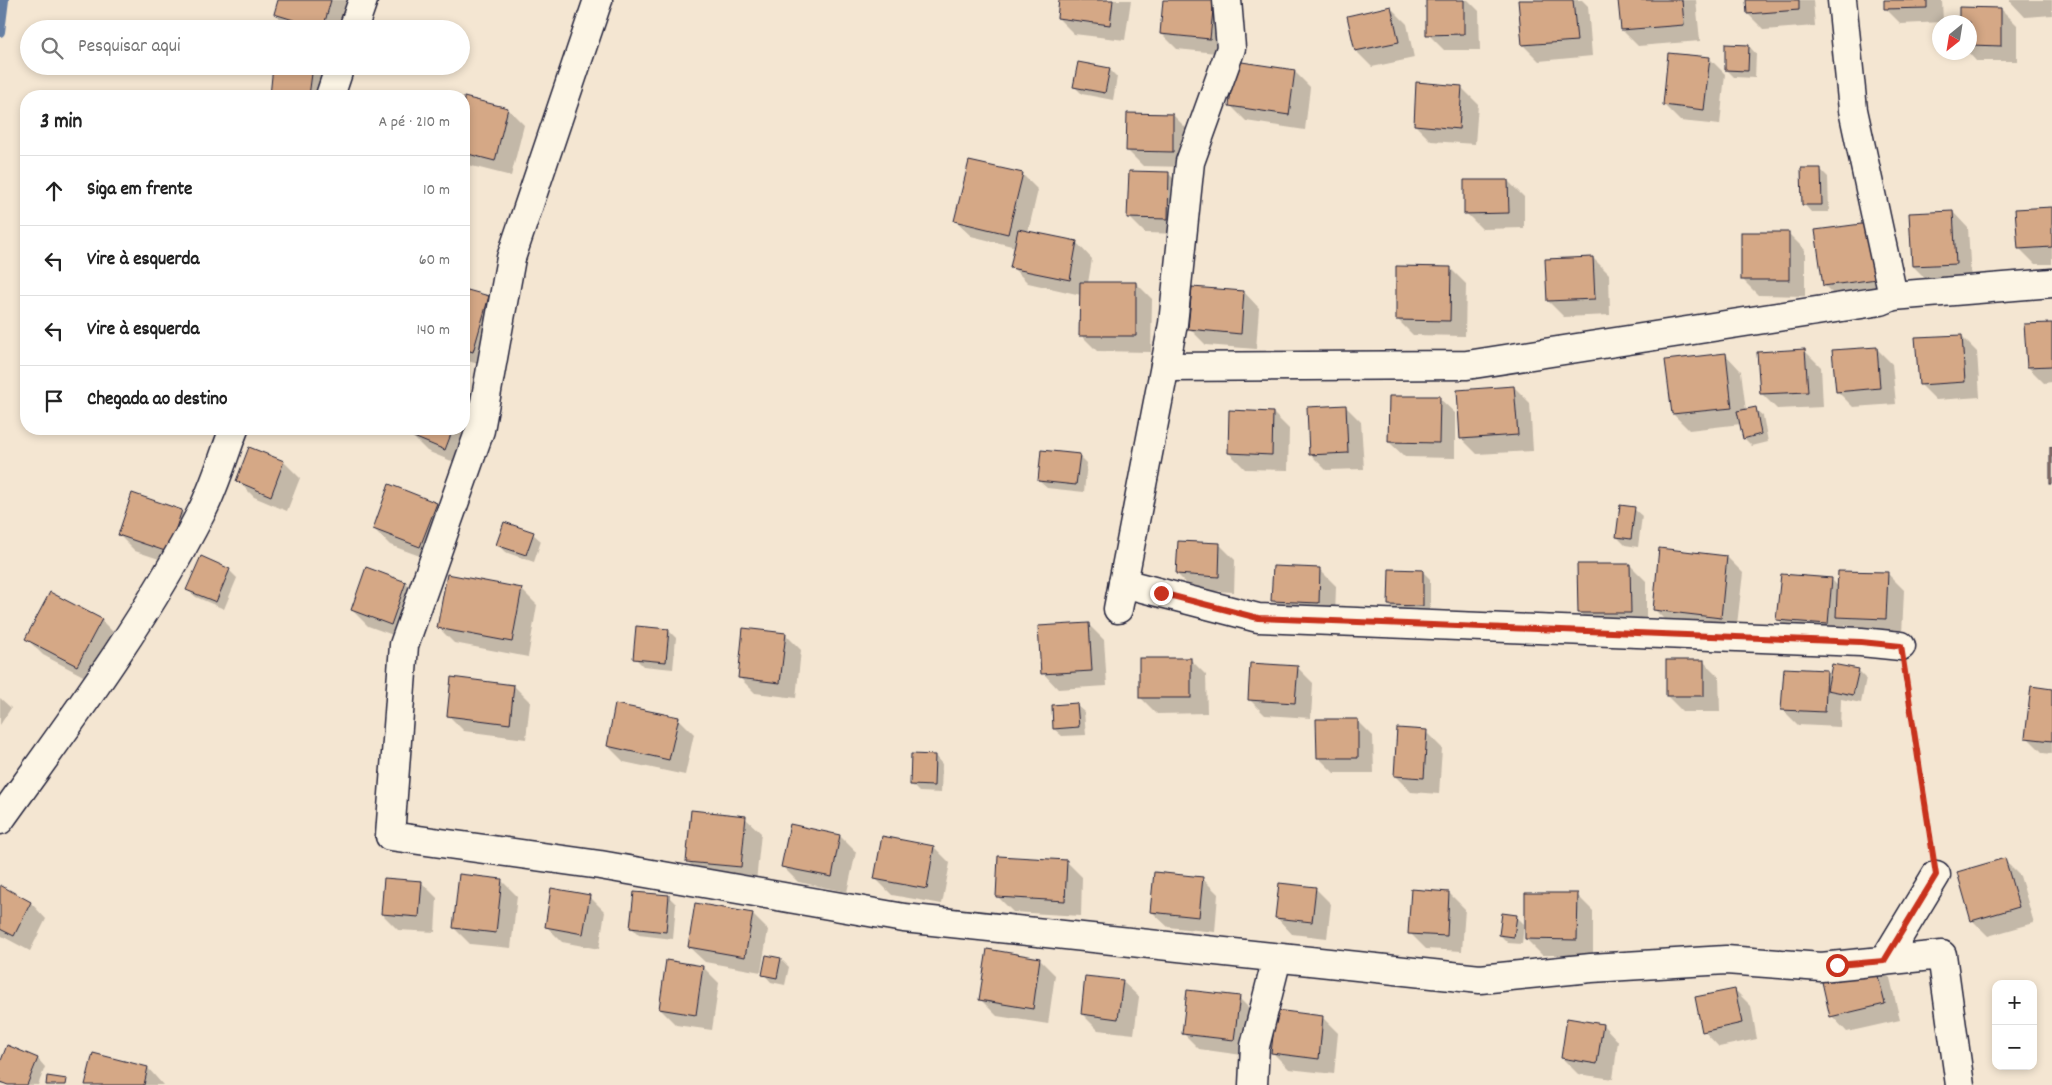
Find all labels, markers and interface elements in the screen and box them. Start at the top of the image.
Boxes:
north arrow [1932,15,1977,60]
search box [20,20,470,75]
icon: search [38,34,66,62]
text: Pesquisar aqui [78,34,180,61]
text: 3 min [40,108,82,138]
text: A pé · 210 m [378,111,450,134]
icon: ahead [40,177,68,205]
text: Siga em frente [87,177,192,204]
text: 10 m [423,179,450,202]
icon: left [40,247,68,275]
text: Vire à esquerda [87,247,199,274]
text: 60 m [419,249,450,272]
icon: left [40,317,68,345]
text: Vire à esquerda [87,317,199,344]
text: 140 m [416,319,450,342]
icon: arrive [40,387,68,415]
text: Chegada ao destino [87,387,228,414]
route end [1150,582,1173,605]
route start [1826,954,1849,977]
map controls [1992,980,2037,1070]
button: + [1992,980,2037,1025]
button: − [1992,1025,2037,1070]

